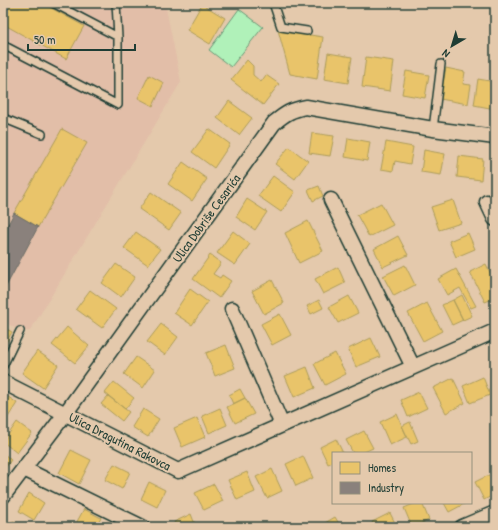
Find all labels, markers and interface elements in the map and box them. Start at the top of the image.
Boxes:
scale bar [28,26,135,52]
north arrow [432,26,472,66]
text: 50 m [34,31,55,48]
text: N [439,46,452,61]
street label: Ulica Dobriše Cesarića [168,170,244,266]
street label: Ulica Dragutina Rakovca [66,408,174,474]
legend [332,452,472,504]
text: Homes [368,459,396,476]
text: Industry [368,479,404,496]

